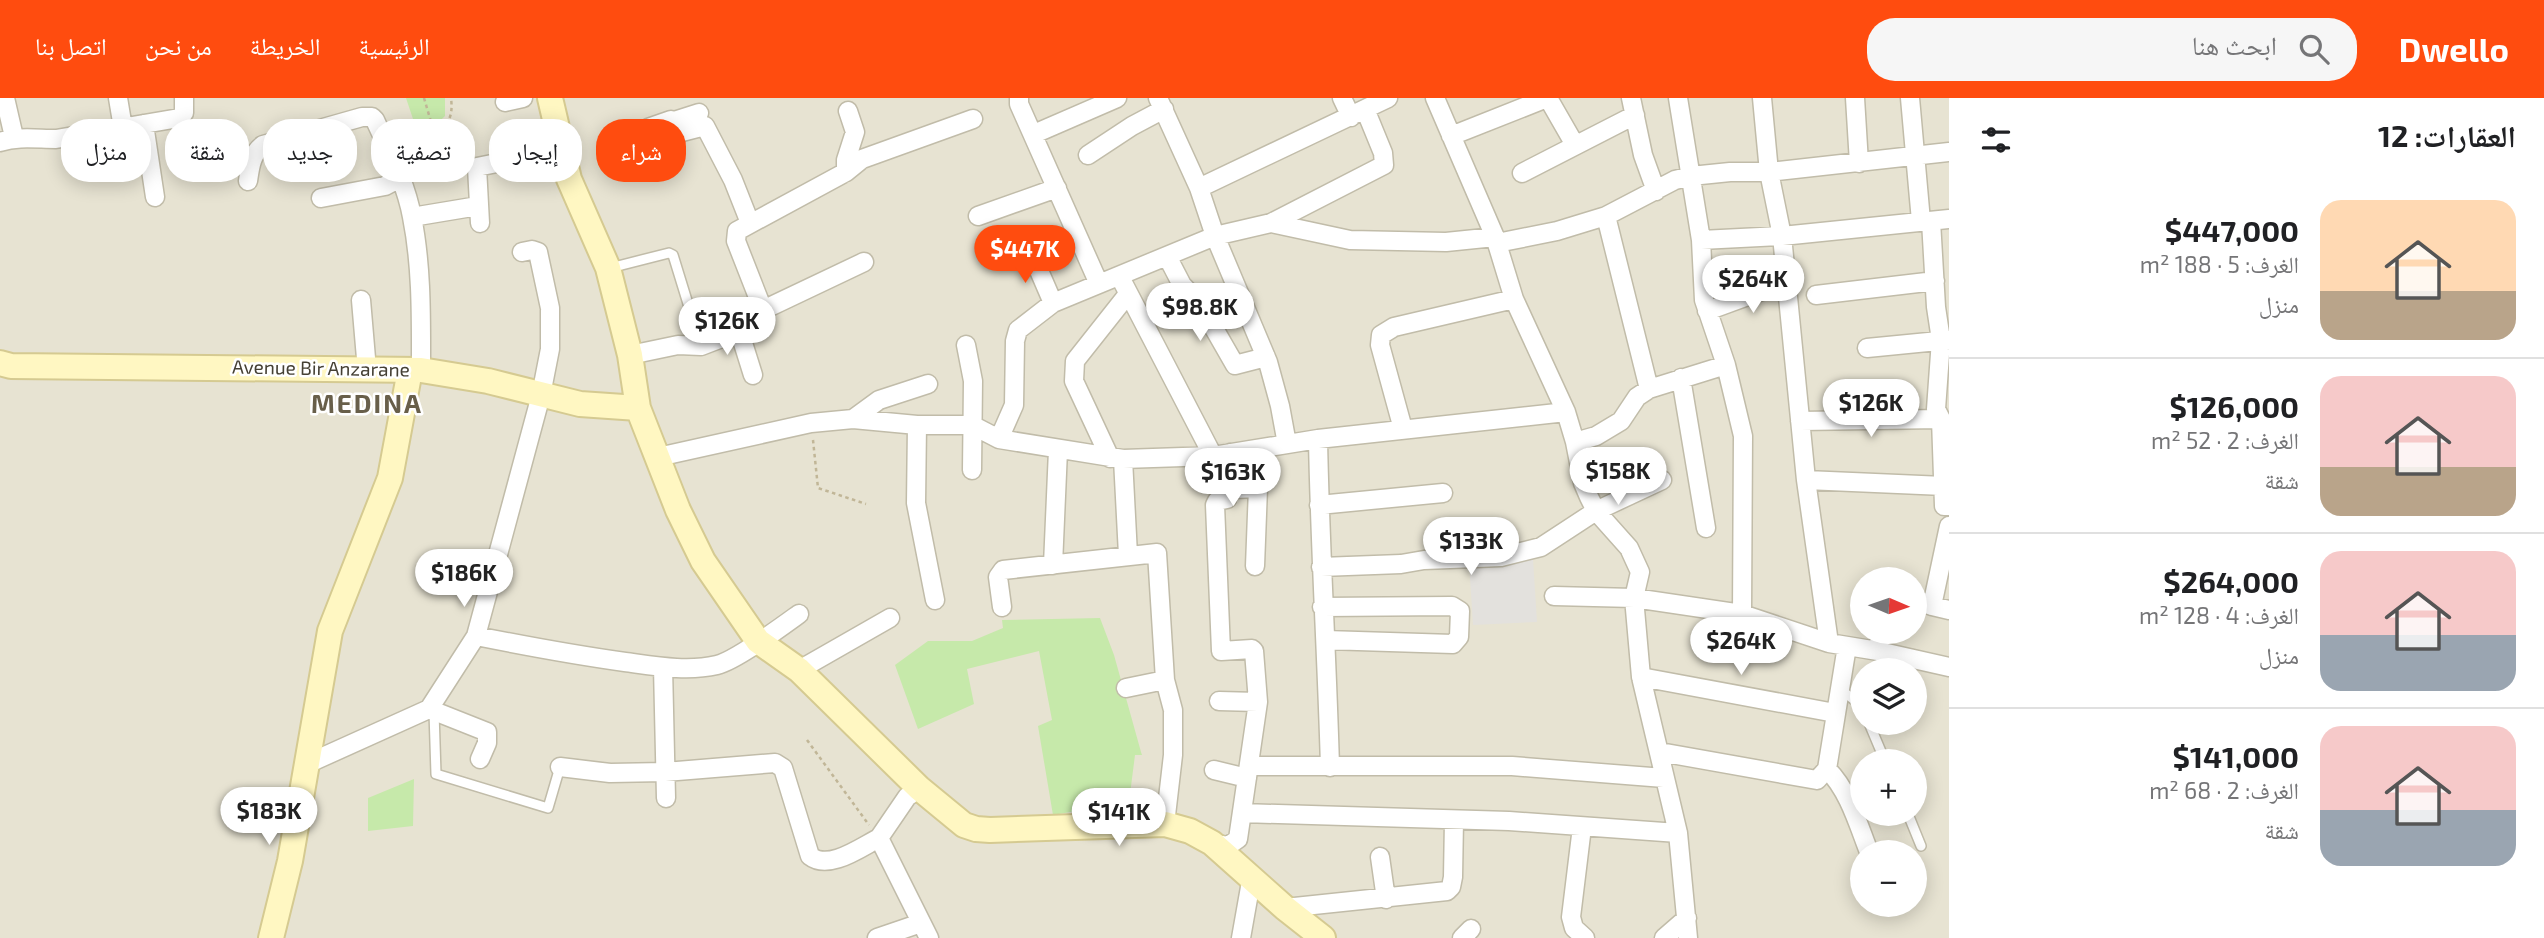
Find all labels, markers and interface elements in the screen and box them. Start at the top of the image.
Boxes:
search box [1867,18,2357,81]
text: ابحث هنا [2192,29,2277,60]
text: Dwello [2399,29,2509,69]
icon: search [2295,30,2333,68]
text: اتصل بنا [35,31,107,60]
text: من نحن [145,31,212,60]
text: الخريطة [250,31,320,60]
text: الرئيسية [358,31,430,60]
text: العقارات: 12 [2378,117,2516,153]
chip: منزل [61,119,151,182]
chip: شقة [165,119,249,182]
chip: جديد [263,119,357,182]
chip: تصفية [371,119,475,182]
chip: إيجار [489,119,582,182]
chip: شراء [596,119,686,182]
icon: filters [1977,121,2015,159]
text: $447,000 [2165,212,2299,248]
pin: $447K [976,226,1074,285]
icon: home [2376,228,2460,312]
text: $447K [990,234,1060,262]
text: الغرف: 5 · 188 m² [2140,250,2299,278]
pin: $264K [1704,256,1802,315]
text: $264K [1718,264,1788,292]
pin: $98.8K [1143,284,1257,343]
text: منزل [2259,290,2299,318]
text: $98.8K [1162,292,1238,320]
pin: $126K [678,298,776,357]
text: $126K [695,306,759,334]
street label: Avenue Bir Anzarane [232,354,410,381]
pin: $126K [1822,380,1920,439]
district label: MEDINA [311,387,423,418]
text: $126K [1839,388,1903,416]
text: $126,000 [2169,388,2299,424]
icon: home [2376,404,2460,488]
text: الغرف: 2 · 52 m² [2151,426,2299,454]
pin: $163K [1184,448,1282,508]
pin: $158K [1569,448,1667,507]
text: $158K [1586,456,1650,484]
text: $163K [1201,457,1265,485]
text: شقة [2265,466,2299,494]
pin: $133K [1422,518,1520,577]
text: $133K [1439,526,1503,554]
pin: $186K [415,550,513,609]
text: $186K [431,558,497,586]
text: $264,000 [2163,563,2299,599]
north arrow [1850,567,1927,644]
map controls [1850,567,1927,917]
icon: home [2376,579,2460,663]
text: الغرف: 4 · 128 m² [2139,601,2299,629]
pin: $264K [1692,618,1790,677]
text: $264K [1706,626,1776,654]
text: منزل [2259,641,2299,669]
button: layers [1850,658,1927,735]
text: $141,000 [2173,738,2299,774]
button: + [1850,749,1927,826]
icon: home [2376,754,2460,838]
text: الغرف: 2 · 68 m² [2149,776,2299,804]
pin: $183K [220,788,318,847]
pin: $141K [1070,788,1168,848]
text: $183K [236,796,302,824]
text: $141K [1088,797,1150,825]
text: شقة [2265,816,2299,844]
button: − [1850,840,1927,917]

